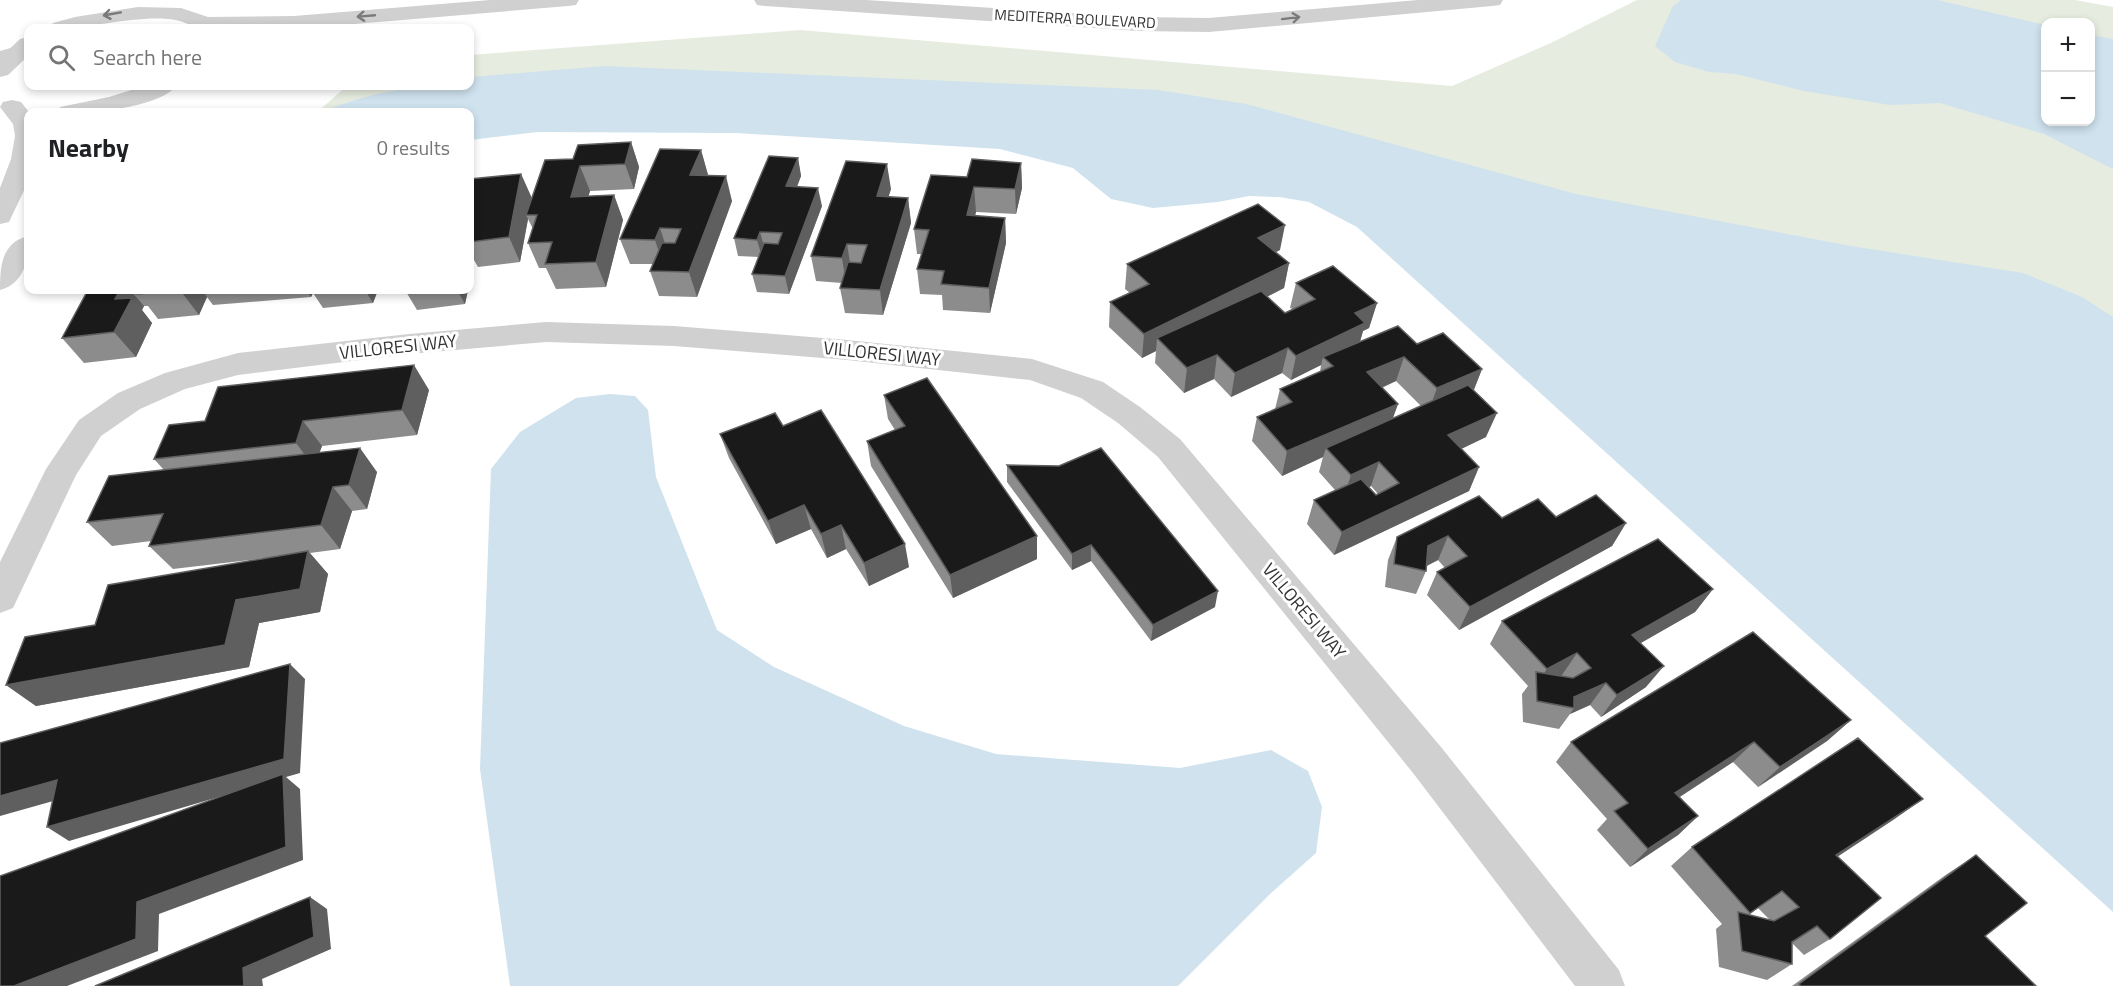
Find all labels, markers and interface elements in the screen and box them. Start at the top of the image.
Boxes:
street label: MEDITERRA BOULEVARD [994,3,1156,34]
one-way arrow [103,9,123,20]
one-way arrow [357,11,376,22]
one-way arrow [1281,12,1301,23]
map controls [2041,18,2095,126]
button: + [2041,18,2095,72]
search box [24,24,474,90]
text: Search here [93,40,202,74]
icon: search [45,41,78,74]
button: − [2041,72,2095,126]
text: Nearby [48,128,129,167]
text: 0 results [377,132,450,163]
street label: VILLORESI WAY [338,327,458,366]
street label: VILLORESI WAY [822,334,942,373]
street label: VILLORESI WAY [1256,557,1353,665]

